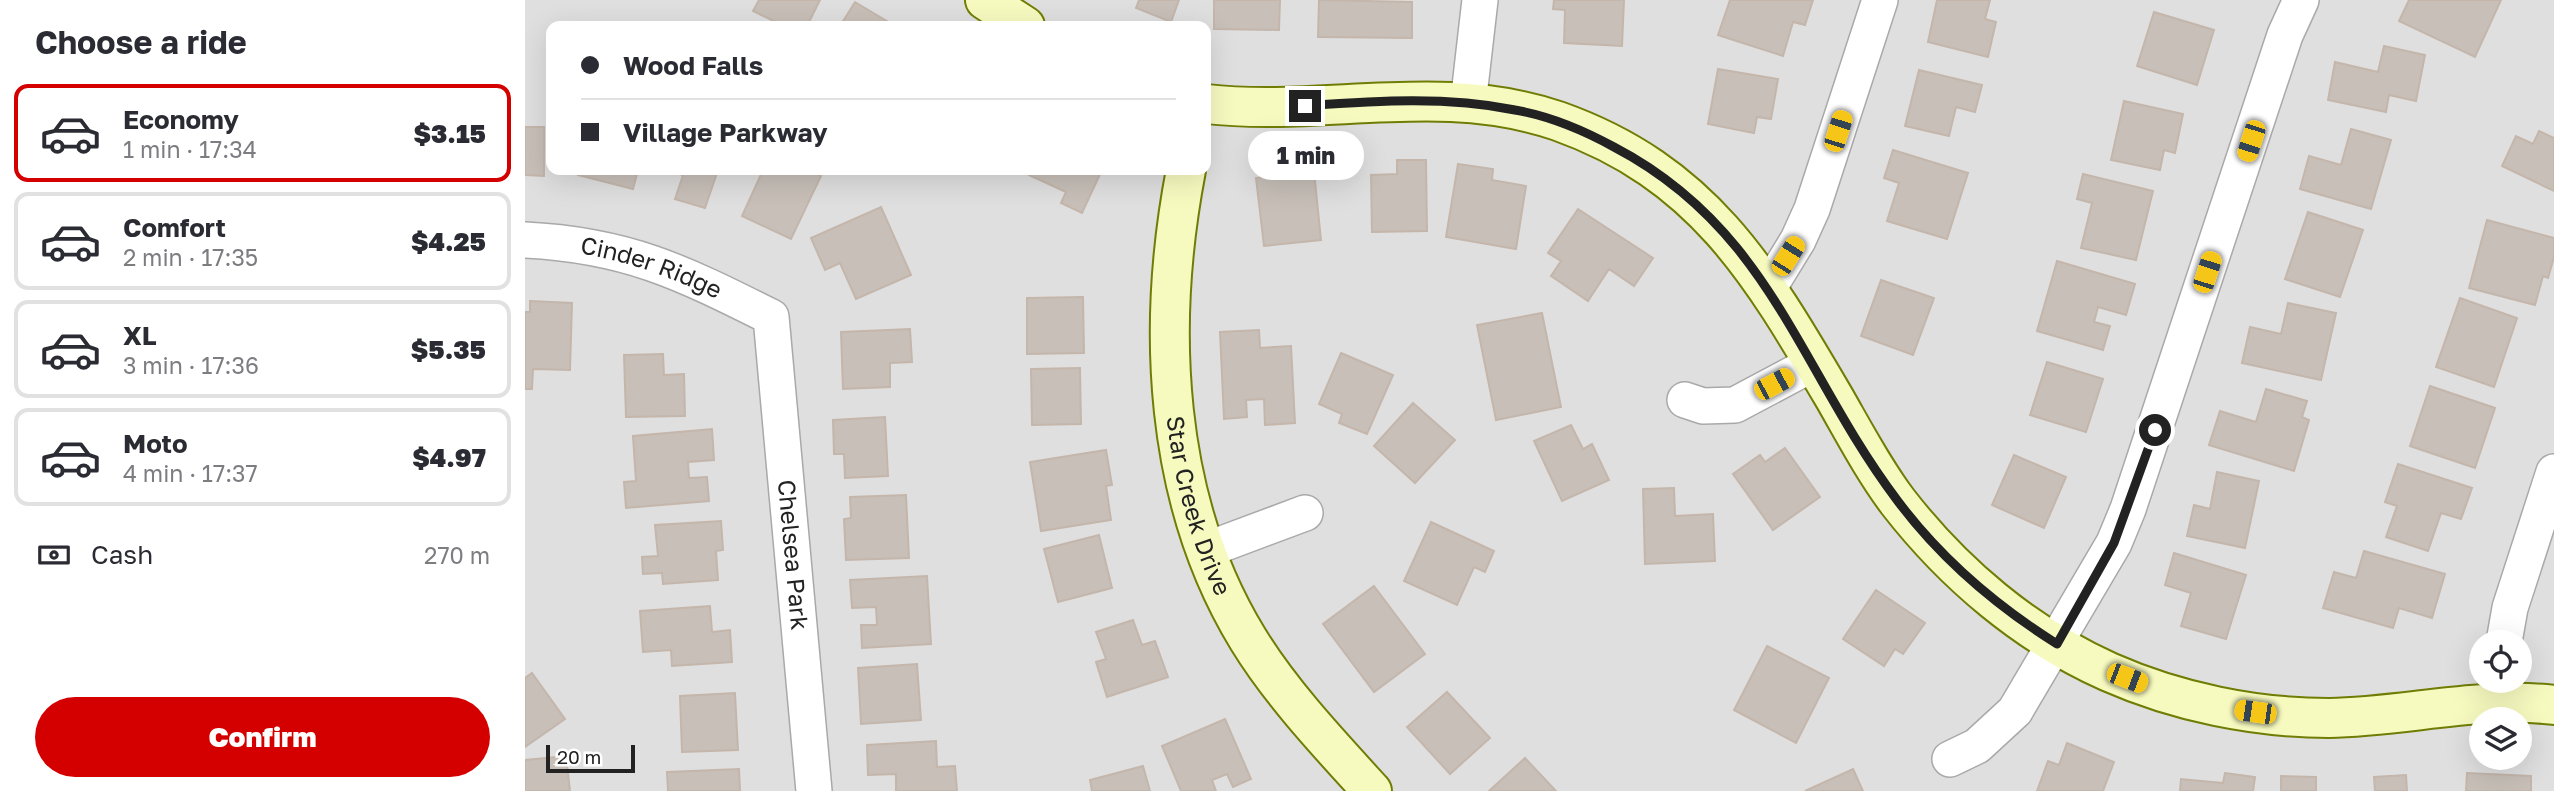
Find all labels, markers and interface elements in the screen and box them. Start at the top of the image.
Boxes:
text: Choose a ride [35,23,247,61]
text: Wood Falls [623,50,763,81]
route end [1289,90,1321,122]
icon: car [39,102,102,165]
text: Economy [123,104,239,135]
car [1822,108,1855,154]
text: Village Parkway [623,117,828,148]
text: $3.15 [414,118,486,149]
car [2235,118,2268,164]
callout: 1 min [1247,130,1363,180]
text: 1 min · 17:34 [123,135,257,163]
text: 1 min [1277,141,1335,169]
icon: car [39,210,102,273]
text: Comfort [123,212,226,243]
text: $4.25 [411,226,486,257]
street label: Cinder Ridge [579,230,727,304]
car [1768,233,1809,279]
text: 2 min · 17:35 [123,243,258,271]
car [2191,249,2224,295]
icon: car [39,318,102,381]
text: XL [123,320,157,351]
text: $5.35 [411,334,486,365]
text: 3 min · 17:36 [123,351,259,379]
car [1751,365,1798,403]
street label: Star Creek Drive [1161,414,1238,600]
route start [2139,414,2171,446]
icon: car [39,426,102,489]
text: Moto [123,428,188,459]
text: $4.97 [412,442,486,473]
text: 4 min · 17:37 [123,459,258,487]
street label: Chelsea Park [773,478,815,631]
icon: cash [35,536,73,574]
text: Cash [91,539,153,570]
text: 270 m [424,541,490,569]
map controls [2469,630,2532,770]
button: locate [2469,630,2532,693]
car [2104,661,2151,695]
button: Confirm [35,697,490,777]
car [2233,699,2278,725]
button: layers [2469,707,2532,770]
scale bar [546,742,635,774]
text: 20 m [557,745,601,768]

